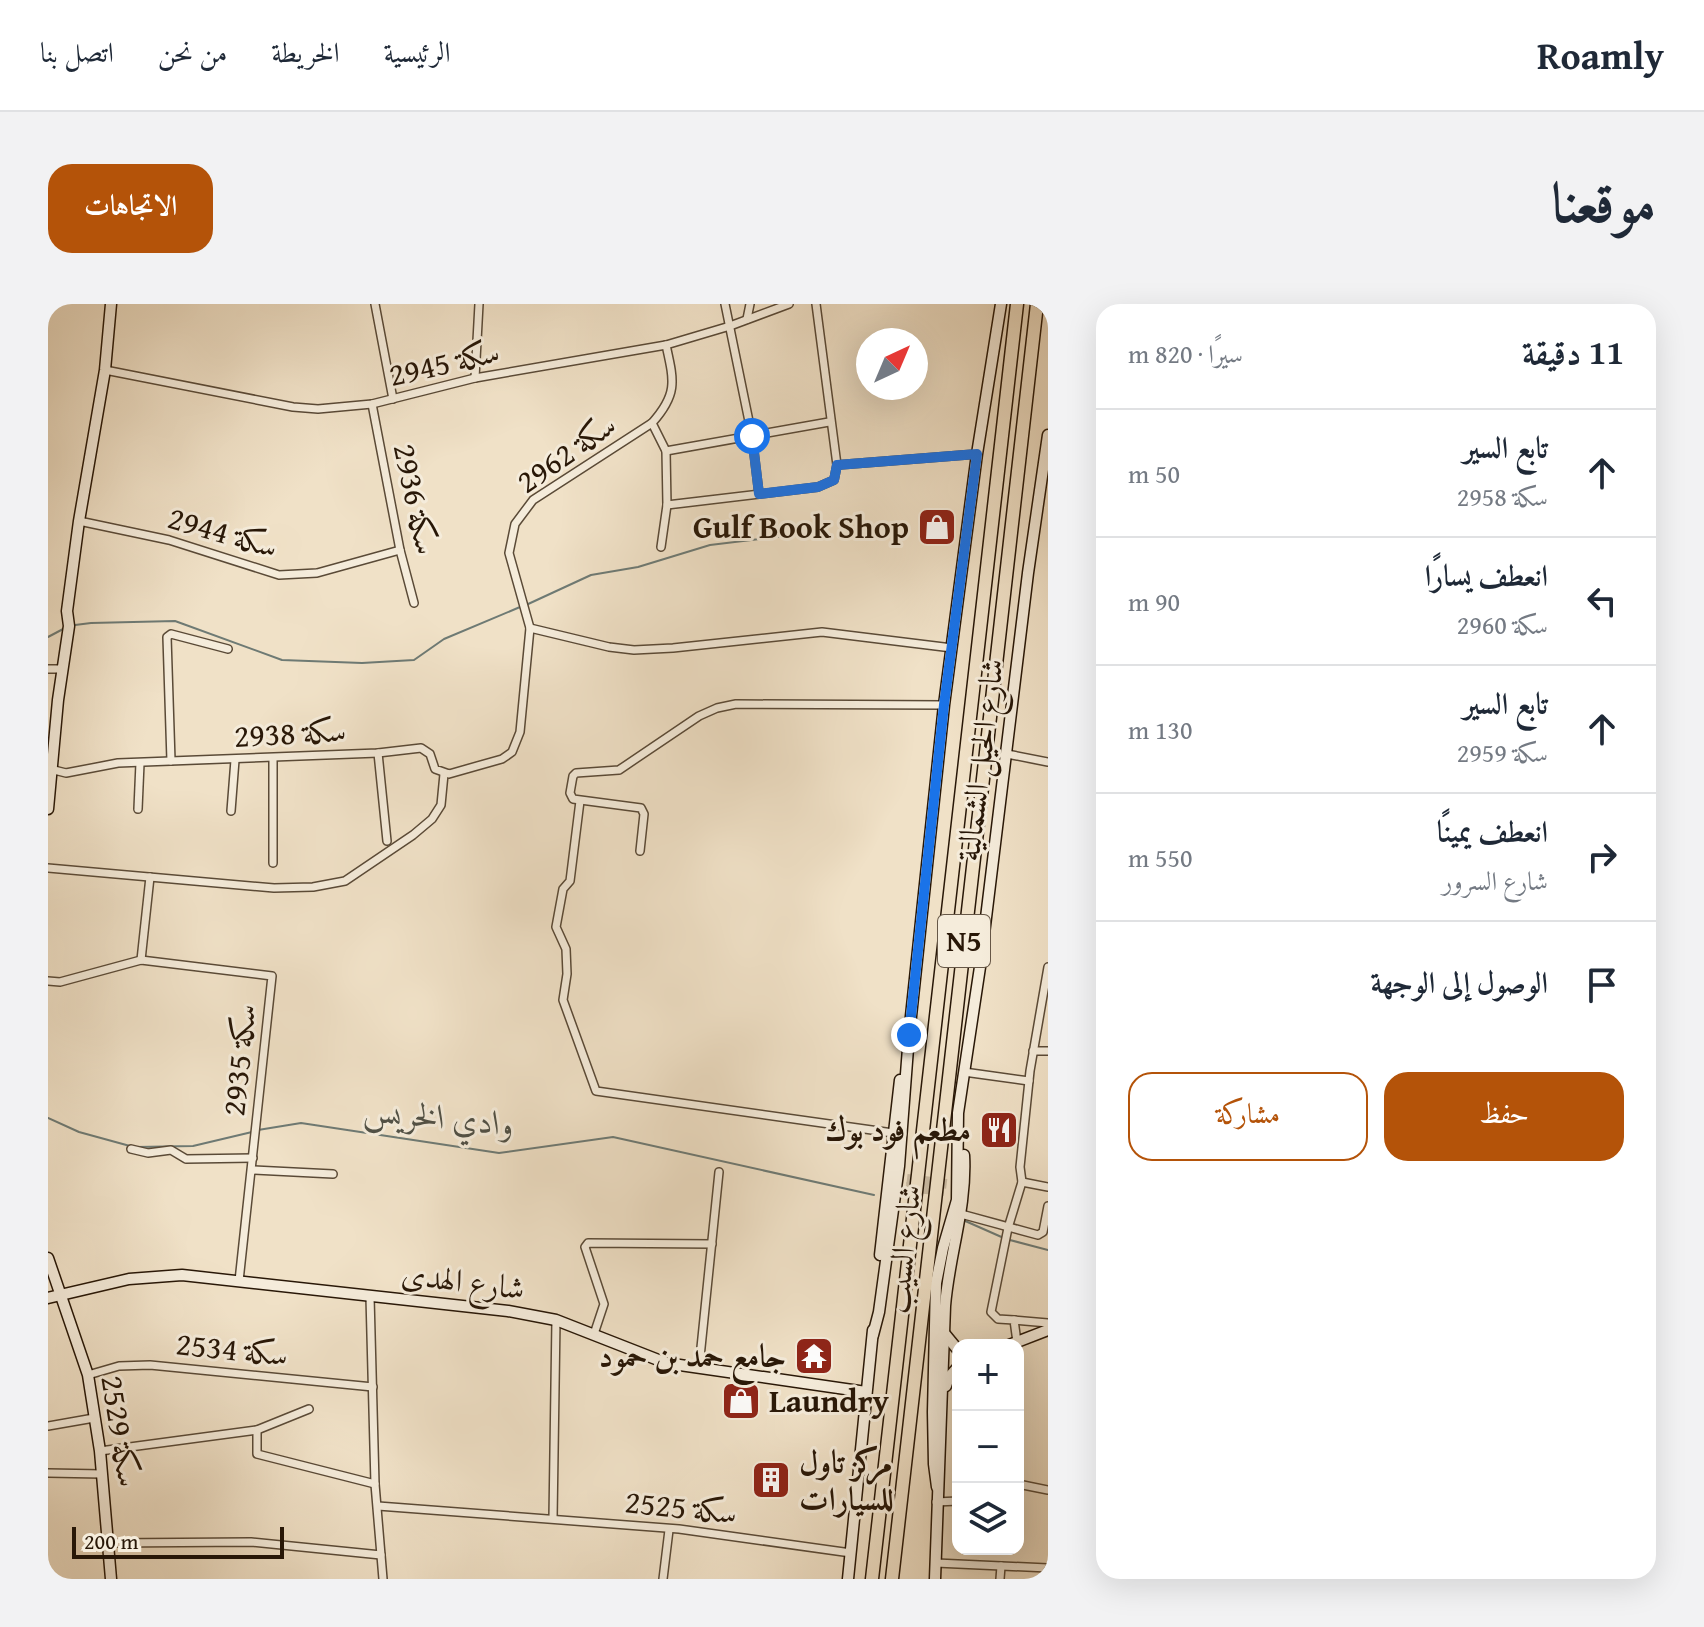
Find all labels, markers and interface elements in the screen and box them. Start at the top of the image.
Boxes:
text: Roamly [1537,27,1664,83]
text: اتصل بنا [40,31,114,72]
text: من نحن [158,31,227,72]
text: الخريطة [271,31,339,72]
text: الرئيسية [383,31,451,72]
text: موقعنا [1551,160,1656,243]
button: الاتجاهات [48,164,213,253]
street label: سكة 2945 [384,327,504,398]
text: 11 دقيقة [1522,327,1624,376]
north arrow [856,328,928,400]
text: سيرًا · 820 m [1128,334,1243,373]
street label: سكة 2962 [506,401,625,504]
route start [734,418,770,454]
text: تابع السير [1463,425,1548,469]
street label: سكة 2936 [382,439,451,559]
icon: ahead [1580,451,1624,495]
text: 50 m [1128,454,1180,493]
text: سكة 2958 [1457,477,1548,516]
street label: سكة 2944 [163,493,284,570]
place label: Gulf Book Shop [693,503,909,550]
shop icon: Gulf Book Shop [916,506,958,548]
text: انعطف يسارًا [1425,553,1548,597]
icon: left [1580,579,1624,623]
text: 90 m [1128,582,1180,621]
text: سكة 2960 [1457,605,1548,644]
street label: شارع الحيل الشمالية [944,656,1019,864]
text: تابع السير [1463,681,1548,725]
street label: سكة 2938 [233,706,347,759]
icon: ahead [1580,707,1624,751]
text: 130 m [1128,710,1193,749]
text: سكة 2959 [1457,733,1548,772]
text: انعطف يمينًا [1437,809,1548,853]
icon: right [1580,835,1624,879]
text: 550 m [1128,838,1193,877]
text: شارع السرور [1442,861,1548,900]
road number: N5 [938,915,990,967]
text: الوصول إلى الوجهة [1370,960,1548,1004]
icon: arrive [1580,963,1624,1007]
street label: سكة 2935 [209,1002,268,1118]
route end [891,1017,927,1053]
button: مشاركة [1128,1072,1368,1161]
button: حفظ [1384,1072,1624,1161]
water label: وادي الخريس [360,1083,517,1152]
place label: مطعم فود بوك [825,1106,971,1160]
restaurant icon: مطعم فود بوك [978,1109,1020,1151]
street label: شارع السيب [872,1182,937,1316]
street label: شارع الهدى [398,1250,527,1315]
street label: سكة 2534 [174,1319,290,1378]
place label: جامع حمد بن حمود [599,1332,786,1386]
temple icon: جامع حمد بن حمود [793,1335,835,1377]
map controls [952,1339,1024,1555]
button: + [952,1339,1024,1411]
street label: سكة 2529 [89,1372,153,1490]
place label: Laundry [769,1377,889,1424]
shop icon: Laundry [720,1380,762,1422]
button: − [952,1411,1024,1483]
place label: مركز تاول للسيارات [799,1438,894,1522]
building icon: مركز تاول للسيارات [750,1459,792,1501]
street label: سكة 2525 [623,1477,739,1536]
button: layers [952,1483,1024,1555]
scale bar [72,1523,284,1559]
text: 200 m [84,1525,139,1557]

